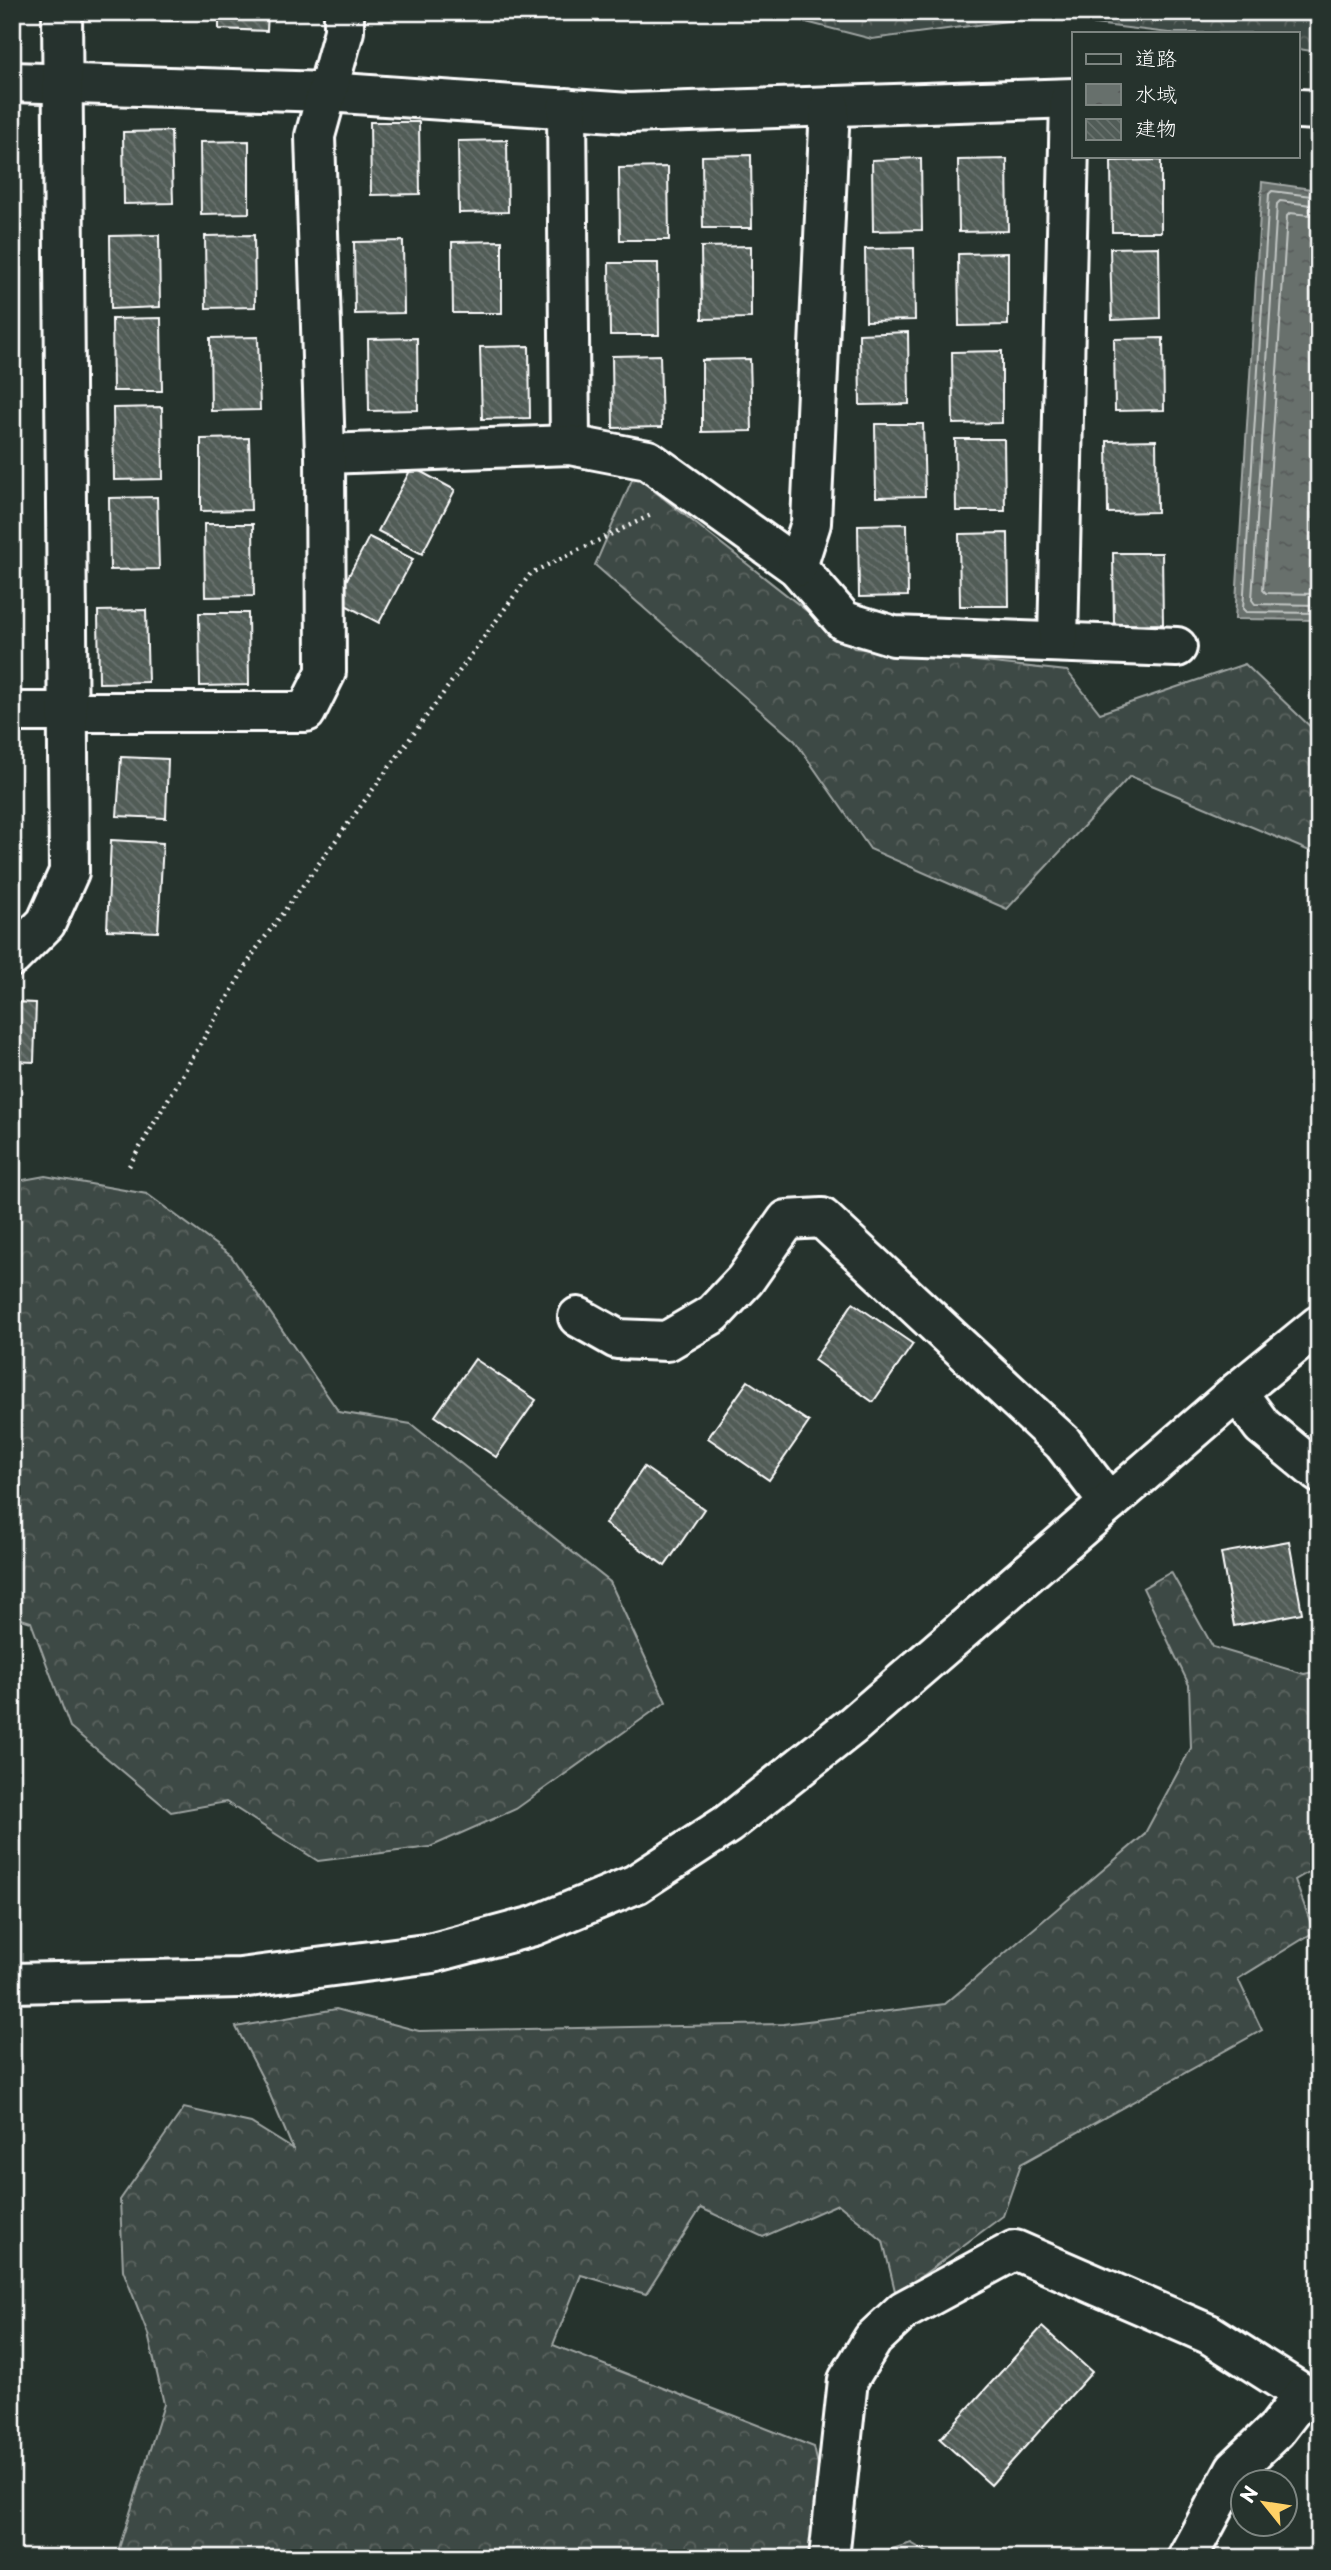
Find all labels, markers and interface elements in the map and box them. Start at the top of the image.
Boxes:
legend [1072,32,1300,158]
text: 道路 [1135,41,1177,73]
text: 水域 [1135,77,1177,109]
text: 建物 [1135,111,1177,143]
north arrow [1230,2468,1300,2538]
text: N [1233,2480,1264,2508]

